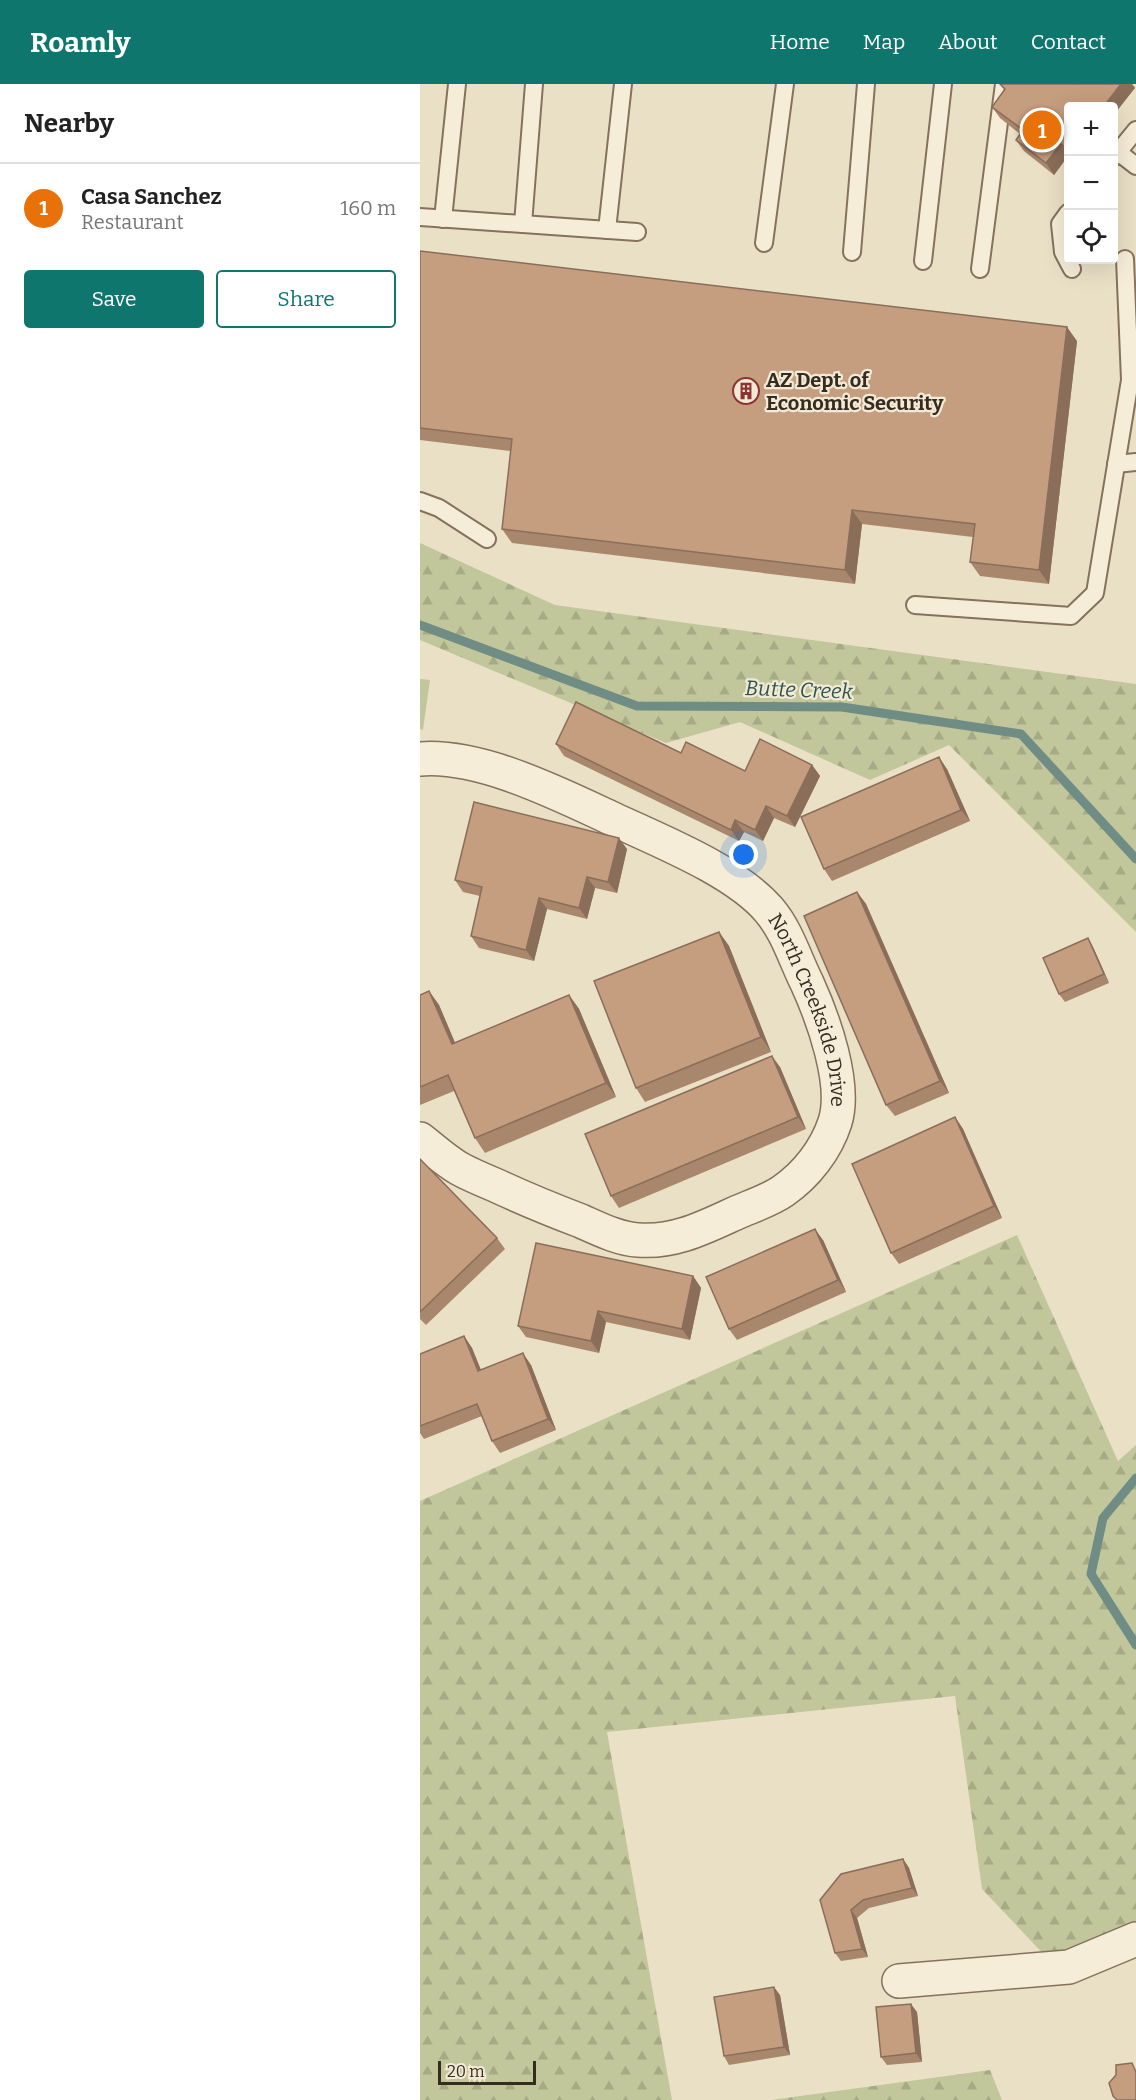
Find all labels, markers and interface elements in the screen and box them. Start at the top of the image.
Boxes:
text: Roamly [30,26,131,59]
text: Home [770,29,830,55]
text: Map [863,29,905,55]
text: About [938,29,998,55]
text: Contact [1031,29,1106,55]
map controls [1064,102,1118,264]
button: + [1064,102,1118,156]
text: Nearby [24,108,114,139]
pin: 1 [1022,108,1062,152]
button: − [1064,156,1118,210]
text: Casa Sanchez [81,183,222,210]
text: 1 [39,196,48,220]
text: 160 m [340,196,396,220]
text: Restaurant [81,210,184,234]
button: locate [1064,210,1118,264]
button: Save [24,270,204,328]
button: Share [216,270,396,328]
place label: AZ Dept. of Economic Security [766,368,944,415]
building icon: AZ Dept. of Economic Security [731,376,761,406]
water label: Butte Creek [745,675,854,705]
your location [729,840,758,869]
street label: North Creekside Drive [763,909,850,1107]
scale bar [438,2058,536,2086]
text: 20 m [447,2062,484,2081]

